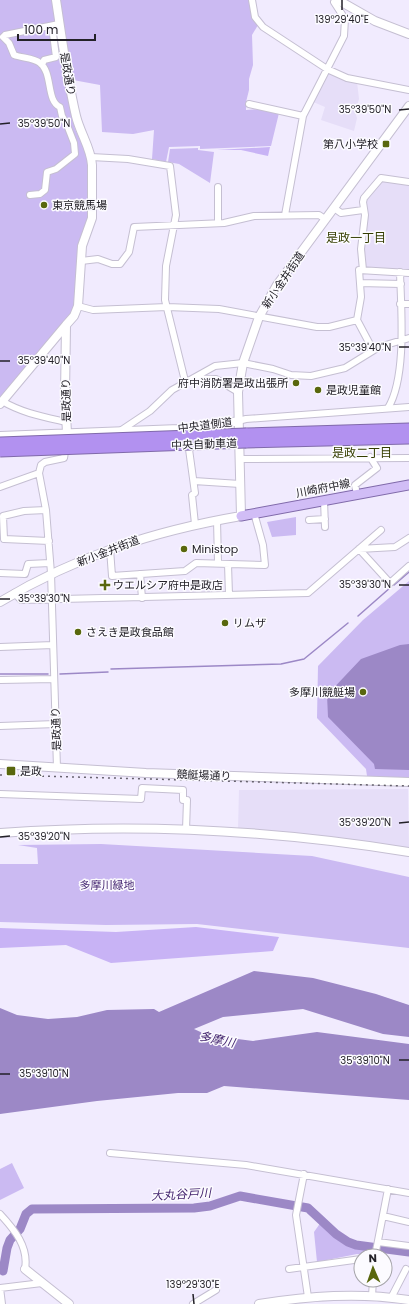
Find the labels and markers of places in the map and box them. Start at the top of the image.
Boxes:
place label: 第八小学校 [323,136,378,152]
marker: 第八小学校 [381,139,391,149]
place label: 東京競馬場 [52,197,107,213]
marker: 東京競馬場 [39,200,49,210]
place label: 府中消防署是政出張所 [178,375,289,391]
marker: 府中消防署是政出張所 [291,378,301,388]
place label: 是政児童館 [326,382,381,398]
marker: 是政児童館 [313,385,323,395]
place label: Ministop [192,541,238,557]
marker: Ministop [179,544,189,554]
place label: ウエルシア府中是政店 [113,577,223,593]
marker: ウエルシア府中是政店 [100,580,110,590]
place label: リムザ [233,615,266,631]
marker: リムザ [220,618,230,628]
place label: さえき是政食品館 [86,624,174,640]
marker: さえき是政食品館 [73,627,83,637]
place label: 多摩川競艇場 [289,684,355,700]
marker: 多摩川競艇場 [358,687,368,697]
place label: 是政 [20,763,42,779]
marker: 是政 [5,765,17,777]

